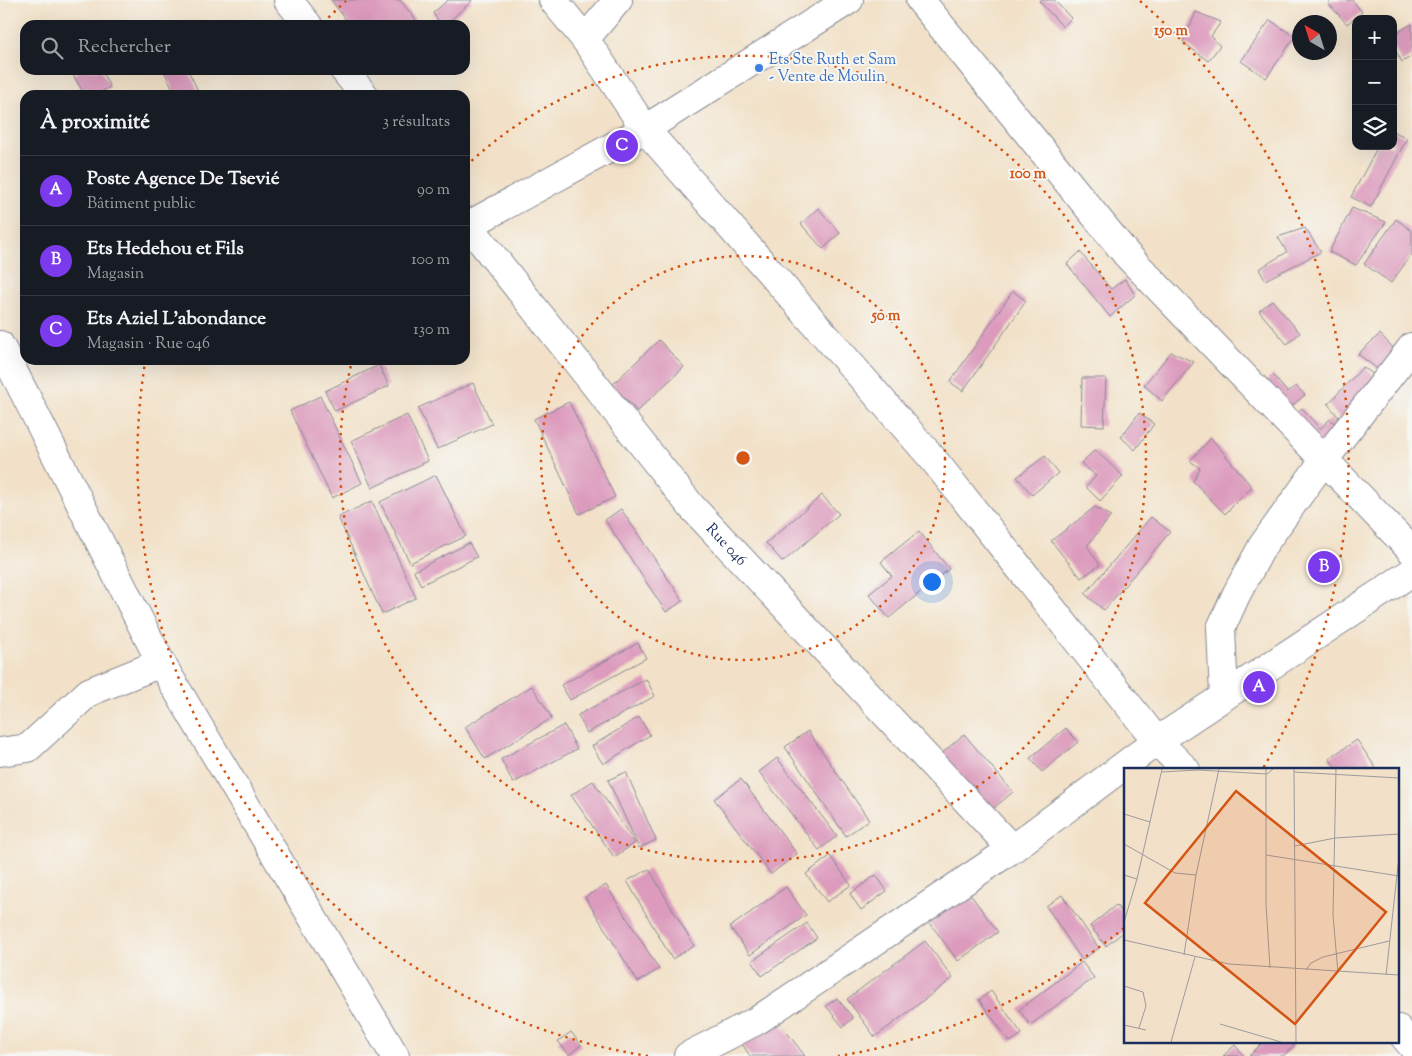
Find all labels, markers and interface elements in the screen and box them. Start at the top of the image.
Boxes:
north arrow [1292,15,1337,60]
map controls [1352,15,1397,150]
button: + [1352,15,1397,60]
search box [20,20,470,75]
text: 150 m [1154,21,1188,42]
icon: search [38,34,66,62]
text: Rechercher [78,34,171,61]
place label: Ets Ste Ruth et Sam - Vente de Moulin [769,50,897,88]
button: − [1352,60,1397,105]
marker: Ets Ste Ruth et Sam - Vente de Moulin [753,62,765,74]
button: layers [1352,105,1397,150]
text: À proximité [40,108,150,138]
text: 3 résultats [382,111,450,134]
pin: C [606,127,638,165]
text: 100 m [1010,164,1047,185]
text: Poste Agence De Tsevié [87,166,280,193]
text: A [50,179,63,202]
text: 90 m [417,179,450,202]
text: Bâtiment public [87,193,196,216]
text: Ets Hedehou et Fils [87,236,244,263]
text: B [51,249,61,272]
text: 100 m [411,249,450,272]
text: Magasin [87,263,144,286]
text: Ets Aziel L'abondance [87,306,266,333]
text: 50 m [871,306,901,327]
text: C [50,319,62,342]
text: 130 m [413,319,450,342]
text: Magasin · Rue 046 [87,333,210,356]
centre of rings [734,449,752,467]
street label: Rue 046 [700,519,751,571]
pin: B [1308,548,1340,586]
your location [919,569,945,595]
pin: A [1243,668,1275,706]
inset map [1124,768,1400,1044]

